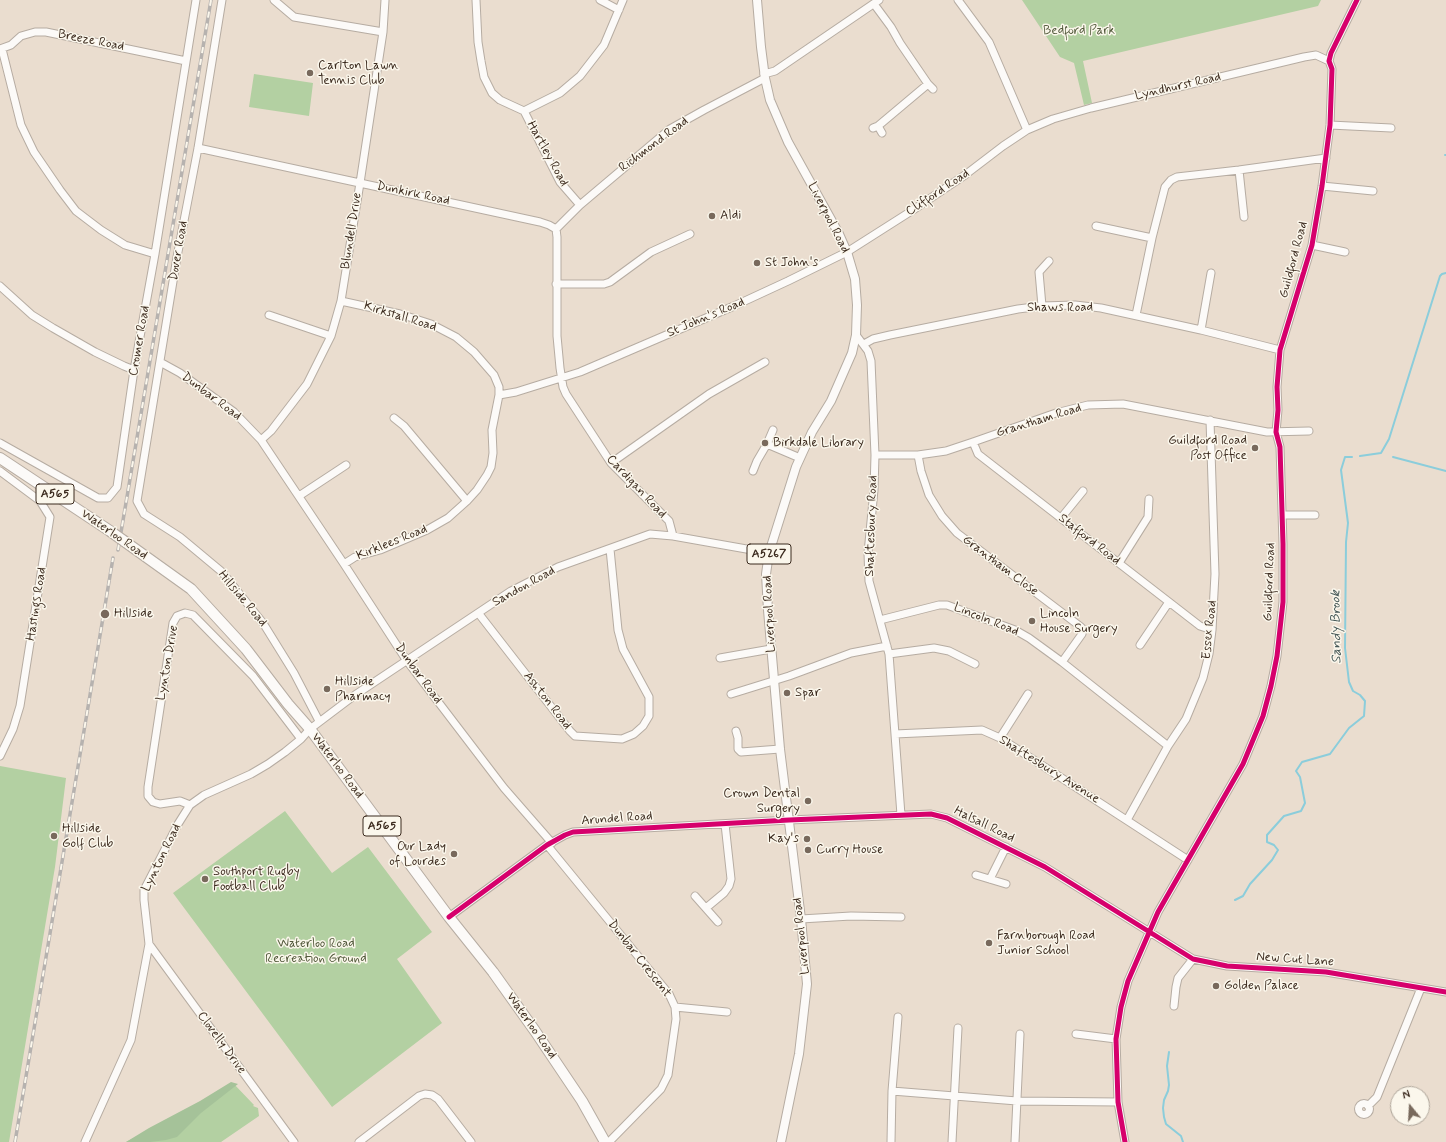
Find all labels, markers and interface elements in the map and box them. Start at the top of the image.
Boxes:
park label: Bedford Park [1043,23,1115,39]
street label: Breeze Road [56,27,126,55]
place label: Carlton Lawn Tennis Club [318,58,398,89]
marker: Carlton Lawn Tennis Club [305,68,315,78]
street label: Lyndhurst Road [1133,70,1223,104]
street label: Richmond Road [616,114,692,176]
street label: Hartley Road [523,119,571,189]
street label: Clifford Road [903,166,973,220]
street label: Dunkirk Road [375,179,451,209]
street label: Liverpool Road [803,180,853,256]
street label: Blundell Drive [338,192,366,270]
place label: Aldi [720,208,741,224]
marker: Aldi [707,211,717,221]
street label: Dover Road [166,220,192,282]
street label: Guildford Road [1276,220,1312,300]
place label: St John's [765,255,818,271]
marker: St John's [752,258,762,268]
street label: St John's Road [665,295,747,341]
street label: Kirkstall Road [362,299,438,335]
street label: Shaws Road [1027,300,1093,316]
street label: Cromer Road [126,305,154,377]
street label: Dunbar Road [178,369,244,425]
street label: Grantham Road [994,401,1084,441]
place label: Guildford Road Post Office [1168,433,1247,464]
place label: Birkdale Library [773,435,864,451]
marker: Birkdale Library [760,438,770,448]
marker: Guildford Road Post Office [1250,443,1260,453]
street label: Cardigan Road [603,452,669,522]
street label: Shaftesbury Road [862,475,882,577]
road number: A565 [36,484,74,504]
street label: Waterloo Road [78,506,150,564]
street label: Stafford Road [1055,511,1123,569]
street label: Kirklees Road [354,522,430,564]
street label: Grantham Close [959,532,1041,600]
street label: Guildford Road [1261,542,1279,622]
road number: A5267 [747,544,791,564]
street label: Sandon Road [490,563,558,611]
street label: Hastings Road [23,566,51,642]
street label: Hillside Road [214,568,270,630]
street label: Liverpool Road [760,575,780,653]
water label: Sandy Brook [1328,590,1346,664]
street label: Lincoln Road [951,600,1021,640]
street label: Essex Road [1199,600,1221,660]
place label: Hillside [114,606,153,622]
place label: Lincoln House Surgery [1040,606,1118,637]
marker: Hillside [99,608,111,620]
marker: Lincoln House Surgery [1027,616,1037,626]
street label: Lynton Drive [154,624,182,702]
street label: Dunbar Road [391,641,445,707]
street label: Ashton Road [520,669,574,733]
place label: Hillside Pharmacy [335,674,391,705]
marker: Hillside Pharmacy [322,684,332,694]
place label: Spar [795,685,821,701]
marker: Spar [782,688,792,698]
street label: Waterloo Road [307,730,367,802]
street label: Shaftesbury Avenue [996,733,1102,807]
place label: Crown Dental Surgery [723,786,800,817]
marker: Crown Dental Surgery [803,796,813,806]
street label: Halsall Road [951,804,1017,846]
street label: Arundel Road [581,809,653,829]
road number: A565 [363,816,401,836]
place label: Hillside Golf Club [62,821,113,852]
street label: Lynton Road [139,822,185,894]
marker: Hillside Golf Club [49,831,59,841]
place label: Kay's [768,831,799,847]
marker: Kay's [802,834,812,844]
place label: Our Lady of Lourdes [389,839,446,870]
place label: Curry House [816,842,883,858]
marker: Curry House [803,845,813,855]
marker: Our Lady of Lourdes [449,849,459,859]
place label: Southport Rugby Football Club [213,864,300,895]
marker: Southport Rugby Football Club [200,874,210,884]
street label: Liverpool Road [790,897,814,975]
street label: Dunbar Crescent [604,917,674,1001]
place label: Farnborough Road Junior School [997,928,1095,959]
park label: Waterloo Road Recreation Ground [265,936,367,967]
marker: Farnborough Road Junior School [984,938,994,948]
street label: New Cut Lane [1256,949,1334,971]
place label: Golden Palace [1224,978,1299,994]
marker: Golden Palace [1211,981,1221,991]
street label: Waterloo Road [502,990,560,1062]
street label: Clovelly Drive [193,1009,249,1077]
north arrow [1390,1086,1430,1126]
text: N [1401,1088,1412,1103]

